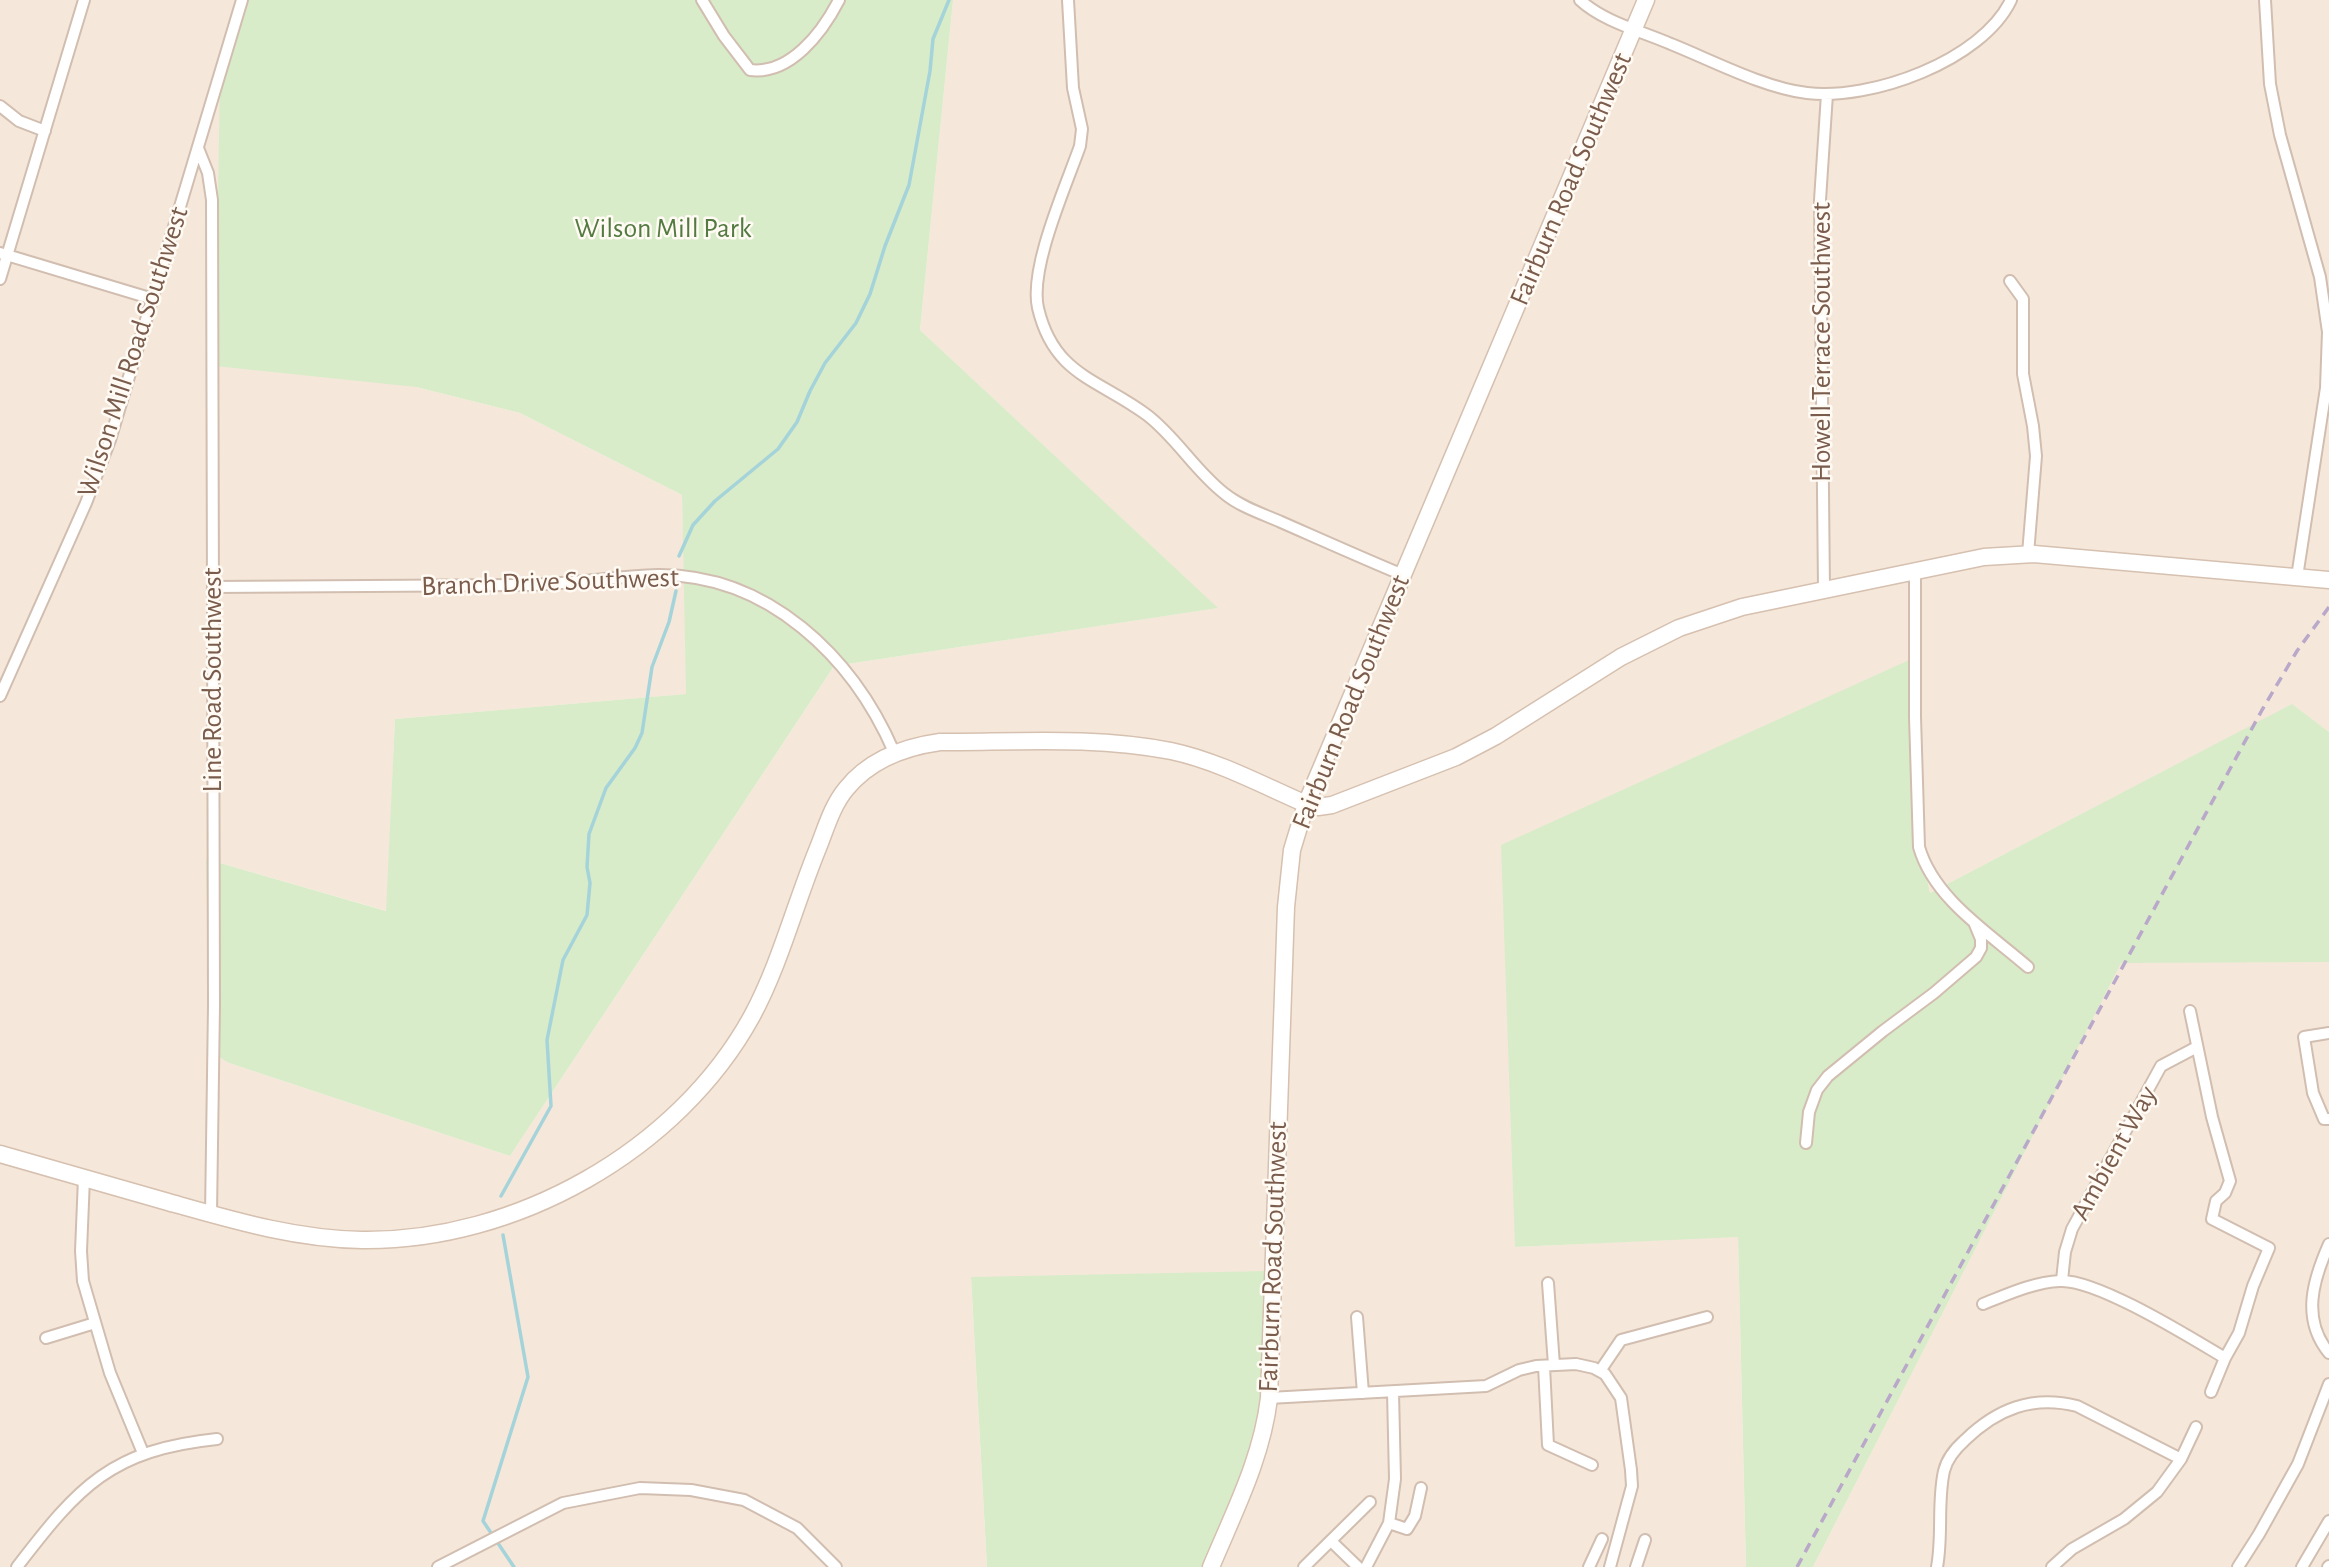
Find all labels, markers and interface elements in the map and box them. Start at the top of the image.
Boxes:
street label: Fairburn Road Southwest [1503,48,1639,310]
street label: Wilson Mill Road Southwest [70,202,196,502]
street label: Howell Terrace Southwest [1805,202,1839,482]
park label: Wilson Mill Park [574,212,752,246]
street label: Branch Drive Southwest [421,561,679,603]
street label: Line Road Southwest [196,567,230,793]
street label: Fairburn Road Southwest [1285,570,1417,834]
street label: Ambient Way [2063,1080,2165,1226]
street label: Fairburn Road Southwest [1251,1121,1295,1393]

